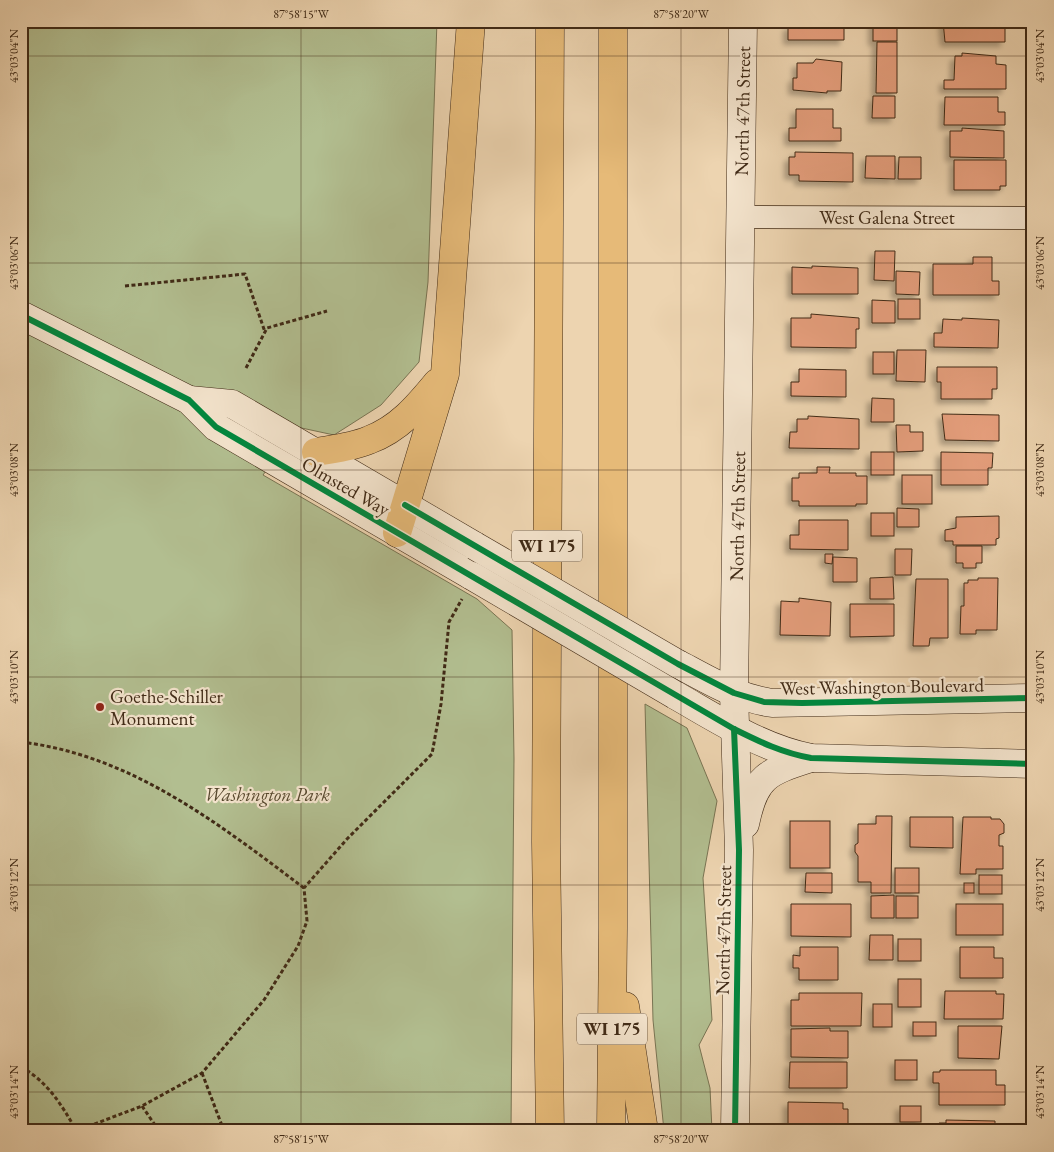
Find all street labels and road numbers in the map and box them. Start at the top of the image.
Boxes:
street label: North 47th Street [729,46,756,176]
street label: West Galena Street [819,205,955,230]
street label: Olmsted Way [297,451,395,522]
street label: North 47th Street [724,451,751,581]
road number: WI 175 [512,530,582,562]
street label: West Washington Boulevard [780,672,985,701]
street label: North 47th Street [710,865,737,995]
road number: WI 175 [577,1014,647,1044]

